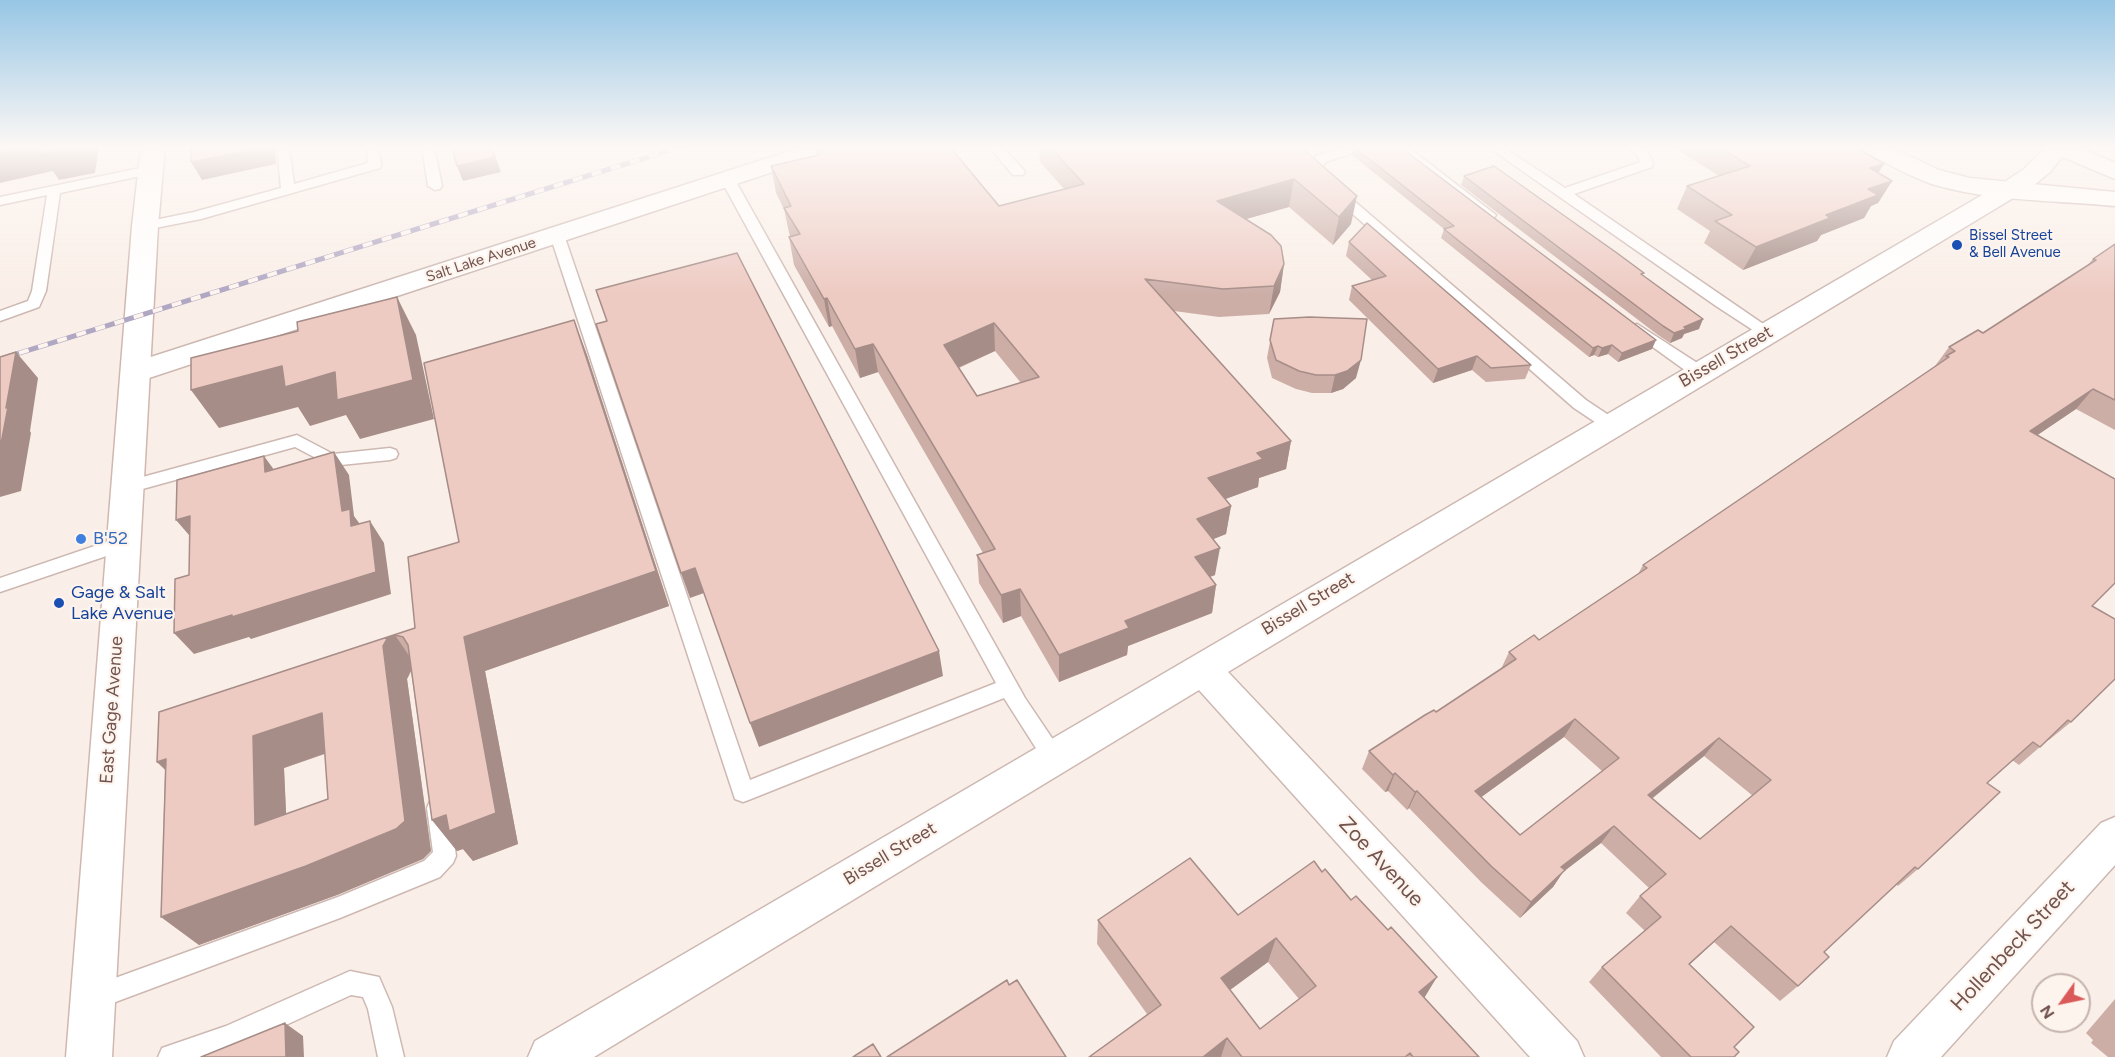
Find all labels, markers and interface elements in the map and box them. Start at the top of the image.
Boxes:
place label: Bissel Street & Bell Avenue [1969,227,2061,262]
street label: Salt Lake Avenue [424,234,538,286]
marker: Bissel Street & Bell Avenue [1950,238,1964,252]
street label: Bissell Street [1675,322,1777,392]
place label: B'52 [93,528,128,550]
marker: B'52 [74,532,88,546]
street label: Bissell Street [1258,568,1358,640]
place label: Gage & Salt Lake Avenue [71,582,173,624]
marker: Gage & Salt Lake Avenue [52,596,66,610]
street label: East Gage Avenue [96,635,128,785]
street label: Zoe Avenue [1333,812,1429,912]
street label: Bissell Street [840,818,940,890]
street label: Hollenbeck Street [1946,875,2080,1017]
north arrow [2031,973,2091,1033]
text: N [2036,1002,2058,1022]

